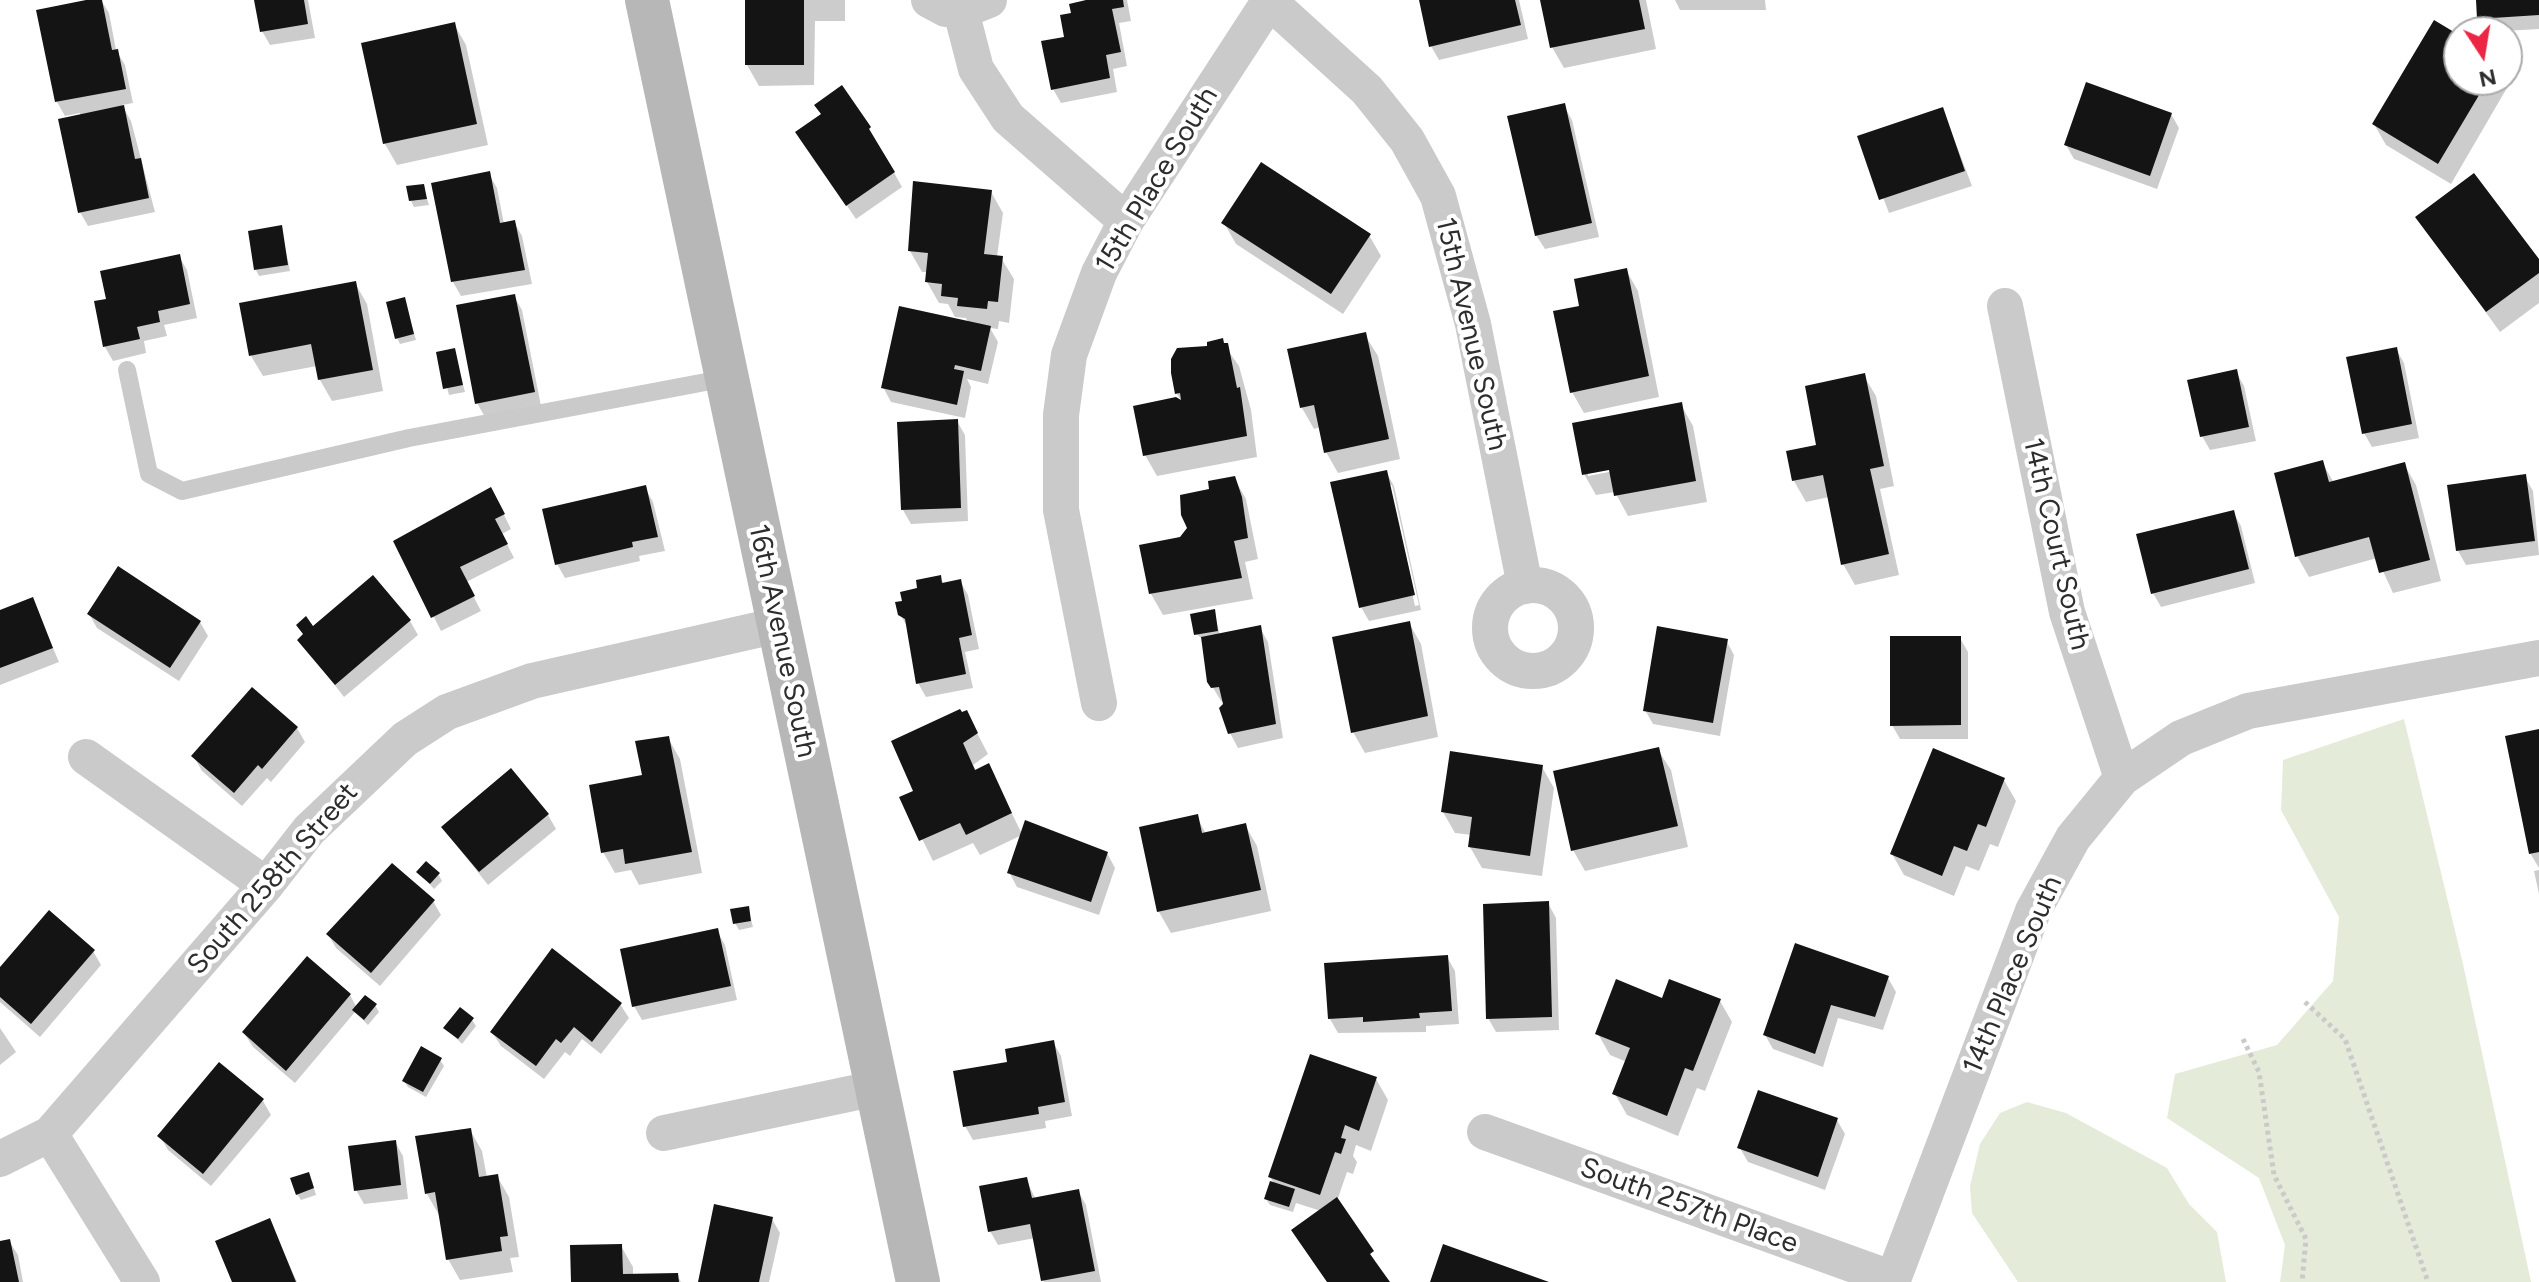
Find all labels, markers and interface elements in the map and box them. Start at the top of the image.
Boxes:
north arrow [2443,16,2523,96]
text: N [2477,63,2499,93]
street label: 15th Place South [1089,81,1225,279]
street label: 15th Avenue South [1428,214,1514,454]
street label: 14th Court South [2015,435,2097,653]
street label: 16th Avenue South [741,521,823,761]
street label: South 258th Street [181,776,365,982]
street label: 14th Place South [1956,871,2070,1079]
street label: South 257th Place [1576,1151,1802,1261]

